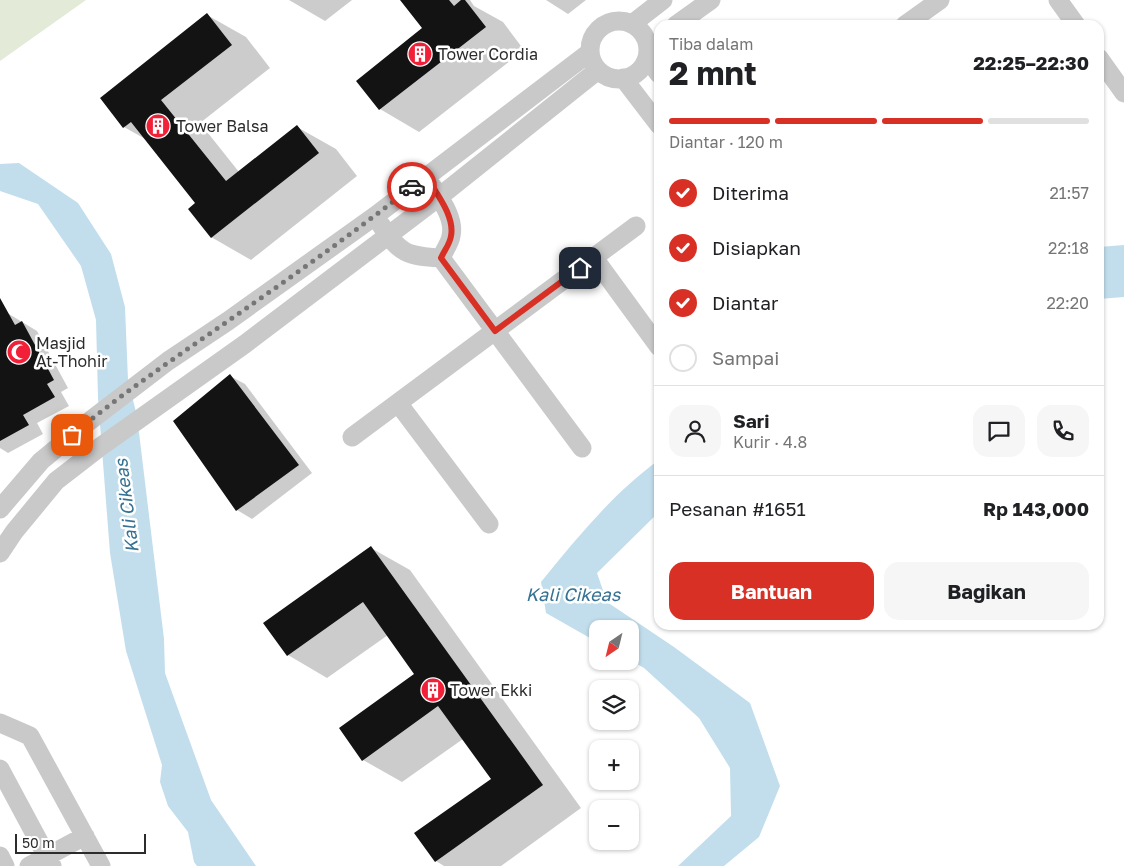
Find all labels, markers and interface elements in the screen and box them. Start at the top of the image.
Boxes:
text: Tiba dalam [669,34,753,54]
building icon: Tower Cordia [407,41,433,67]
place label: Tower Cordia [438,44,538,64]
text: 22:25–22:30 [973,51,1089,74]
text: 2 mnt [669,54,757,92]
building icon: Tower Balsa [145,113,171,139]
place label: Tower Balsa [176,116,269,136]
text: Diantar · 120 m [669,132,783,152]
courier [387,162,437,212]
icon: car [398,173,426,201]
icon: check [669,179,697,207]
text: Diterima [712,181,789,204]
text: 21:57 [1049,183,1089,203]
icon: check [669,234,697,262]
text: Disiapkan [712,236,801,259]
text: 22:18 [1048,238,1089,258]
pin [559,247,601,289]
icon: home [566,254,594,282]
icon: check [669,289,697,317]
text: Diantar [712,291,778,314]
text: 22:20 [1046,293,1089,313]
place label: Masjid At-Thohir [36,333,108,371]
mosque icon: Masjid At-Thohir [6,339,32,365]
text: Sampai [712,346,779,369]
button: person [669,405,721,457]
button: chat [973,405,1025,457]
button: phone [1037,405,1089,457]
text: Sari [733,409,769,432]
pin [51,414,93,456]
icon: bag [58,421,86,449]
text: Kurir · 4.8 [733,432,807,452]
water label: Kali Cikeas [109,456,143,554]
text: Pesanan #1651 [669,497,806,520]
text: Rp 143,000 [983,497,1089,520]
button: Bantuan [669,562,874,620]
button: Bagikan [884,562,1089,620]
water label: Kali Cikeas [526,583,622,605]
north arrow [589,620,639,670]
map controls [589,620,639,850]
building icon: Tower Ekki [420,677,446,703]
place label: Tower Ekki [450,680,532,700]
button: layers [589,680,639,730]
button: + [589,740,639,790]
button: − [589,800,639,850]
scale bar [15,831,146,854]
text: 50 m [22,834,55,851]

